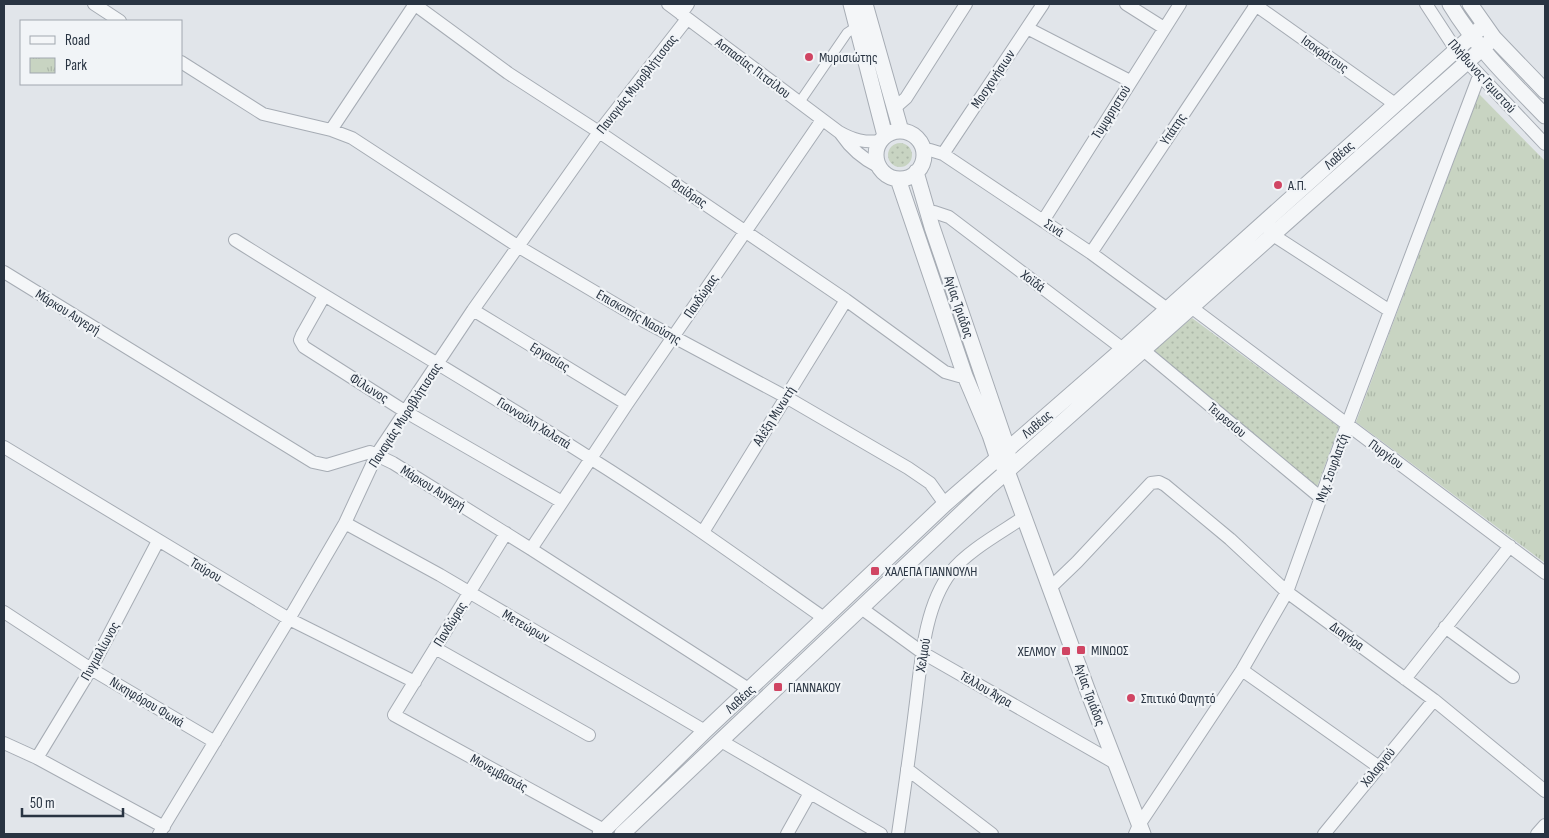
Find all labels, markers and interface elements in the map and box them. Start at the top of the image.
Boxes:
legend [20,20,182,85]
text: Road [65,31,90,50]
street label: Παναγιάς Μυροβλήτισσας [593,31,681,137]
street label: Ισοκράτους [1298,32,1352,76]
street label: Ασπασίας Πιτσίλου [711,33,794,102]
street label: Πλήθωνος Γεμιστού [1444,35,1520,117]
street label: Μοσχονήσιων [967,46,1019,111]
place label: Μυρισιώτης [819,49,877,66]
marker: Μυρισιώτης [803,51,815,63]
text: Park [65,56,87,75]
street label: Τυμφρηστού [1088,82,1134,142]
street label: Υπάτης [1156,110,1190,148]
street label: Λαθέας [1320,137,1358,174]
street label: Φαίδρας [667,175,711,211]
place label: Α.Π. [1287,177,1307,194]
marker: Α.Π. [1272,179,1284,191]
street label: Σινά [1041,215,1067,241]
street label: Χοϊδά [1017,266,1049,296]
street label: Πανδώρας [680,271,722,321]
street label: Αγίας Τριάδος [940,273,978,340]
street label: Μάρκου Αυγερή [32,285,104,339]
street label: Επισκοπής Ναούσης [593,286,685,348]
street label: Εργασίας [527,338,573,376]
street label: Παναγιάς Μυροβλήτισσας [365,359,445,471]
street label: Φίλωνος [346,369,392,407]
street label: Αλέξη Μινωτή [748,383,799,450]
street label: Γιαννούλη Χαλεπά [494,393,574,453]
street label: Τειρεσίου [1204,399,1250,441]
street label: Λαθέας [1018,406,1056,442]
street label: Μιχ. Σουρλατζή [1312,431,1352,505]
street label: Πυργίου [1365,436,1407,473]
street label: Μάρκου Αυγερή [397,461,469,515]
street label: Ταύρου [187,554,225,586]
place label: ΧΑΛΕΠΑ ΓΙΑΝΝΟΥΛΗ [884,563,977,580]
marker: ΧΑΛΕΠΑ ΓΙΑΝΝΟΥΛΗ [869,565,881,577]
street label: Πανδώρας [430,598,470,650]
street label: Μετεώρων [499,606,553,647]
street label: Διαγόρα [1327,618,1367,654]
street label: Πυγμαλίωνος [77,619,123,683]
street label: Χελμού [912,637,934,674]
place label: ΜΙΝΩΟΣ [1091,642,1129,659]
place label: ΧΕΛΜΟΥ [1017,643,1056,660]
marker: ΜΙΝΩΟΣ [1075,644,1087,656]
marker: ΧΕΛΜΟΥ [1060,645,1072,657]
street label: Αγίας Τριάδος [1071,661,1109,728]
street label: Τέλλου Άγρα [957,667,1015,711]
street label: Νικηφόρου Φωκά [107,673,187,731]
place label: ΓΙΑΝΝΑΚΟΥ [788,679,841,696]
street label: Λαθέας [721,681,758,718]
marker: ΓΙΑΝΝΑΚΟΥ [772,681,784,693]
place label: Σπιτικό Φαγητό [1141,690,1216,707]
marker: Σπιτικό Φαγητό [1125,692,1137,704]
street label: Χολαργού [1356,744,1399,791]
street label: Μονεμβασιάς [467,750,531,796]
scale bar [22,786,124,818]
text: 50 m [30,794,55,813]

